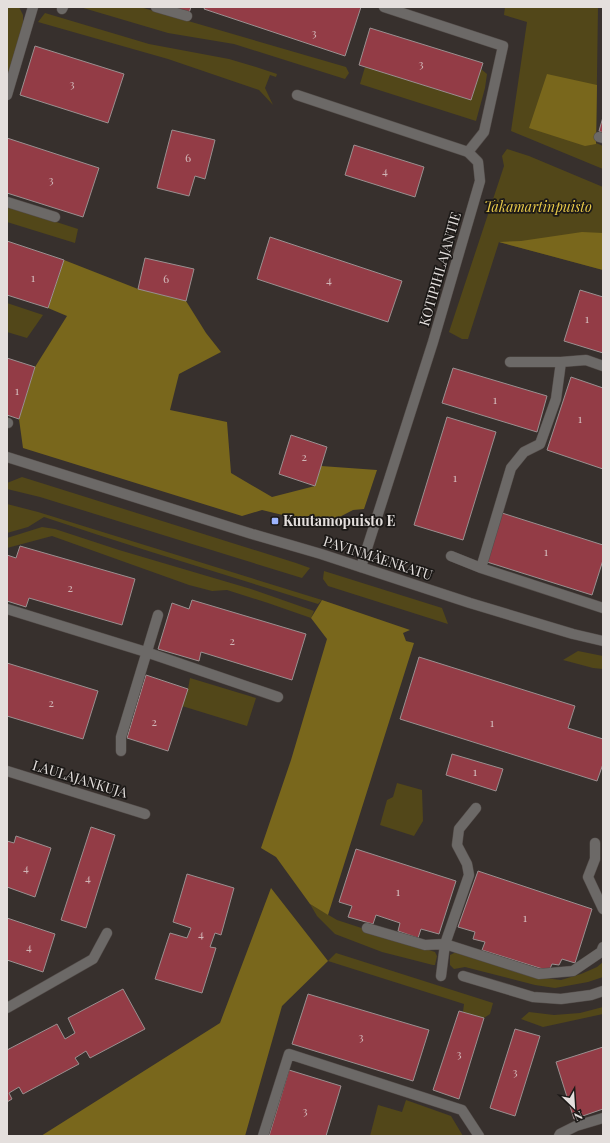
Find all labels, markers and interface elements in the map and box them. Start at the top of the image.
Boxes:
house number: 3 [311,24,317,40]
house number: 3 [418,55,424,71]
house number: 3 [69,75,75,91]
house number: 6 [185,149,191,165]
house number: 4 [382,162,388,178]
house number: 3 [48,171,54,187]
park label: Takamartinpuisto [484,197,592,216]
street label: KOTIPIHLAJANTIE [414,210,465,328]
house number: 1 [31,269,36,285]
house number: 6 [163,270,169,286]
house number: 4 [326,271,332,287]
house number: 1 [585,310,590,326]
house number: 1 [15,382,20,398]
house number: 1 [493,391,498,407]
house number: 1 [578,410,583,426]
house number: 2 [301,448,307,464]
house number: 1 [453,469,458,485]
place label: Kuutamopuisto E [283,511,395,530]
marker: Kuutamopuisto E [270,516,280,526]
street label: PAVINMÄENKATU [321,531,436,584]
house number: 1 [544,543,549,559]
house number: 2 [67,579,73,595]
house number: 2 [229,632,235,648]
house number: 2 [48,694,54,710]
house number: 2 [151,713,157,729]
house number: 1 [490,714,495,730]
street label: LAULAJANKUJA [30,755,130,802]
house number: 1 [473,763,478,779]
house number: 4 [23,859,29,875]
house number: 4 [85,869,91,885]
house number: 1 [396,883,401,899]
house number: 1 [523,909,528,925]
house number: 4 [198,925,204,941]
house number: 4 [26,938,32,954]
house number: 3 [358,1028,364,1044]
house number: 3 [456,1045,462,1061]
house number: 3 [512,1063,518,1079]
north arrow [554,1087,594,1127]
house number: 3 [302,1102,308,1118]
text: N [572,1108,585,1125]

